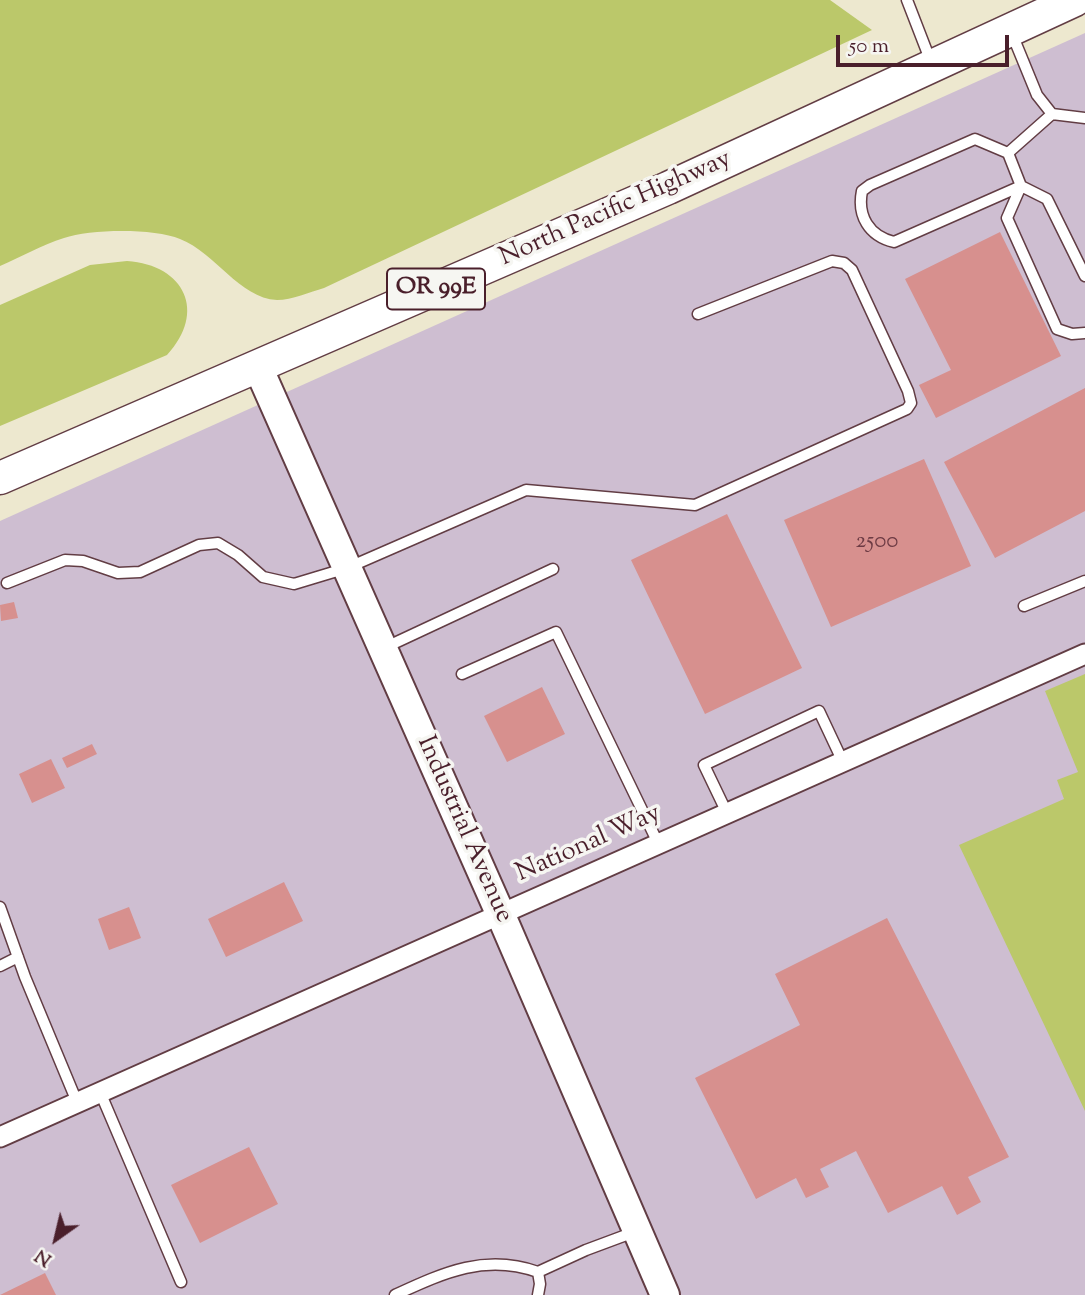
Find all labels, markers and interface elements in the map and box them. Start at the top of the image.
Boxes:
scale bar [840,21,1013,65]
text: 50 m [849,32,889,62]
street label: North Pacific Highway [495,145,737,275]
road number: OR 99E [387,268,485,310]
house number: 2500 [856,529,898,557]
street label: Industrial Avenue [408,732,518,928]
street label: National Way [512,799,666,891]
north arrow [21,1204,91,1274]
text: N [30,1241,58,1272]

